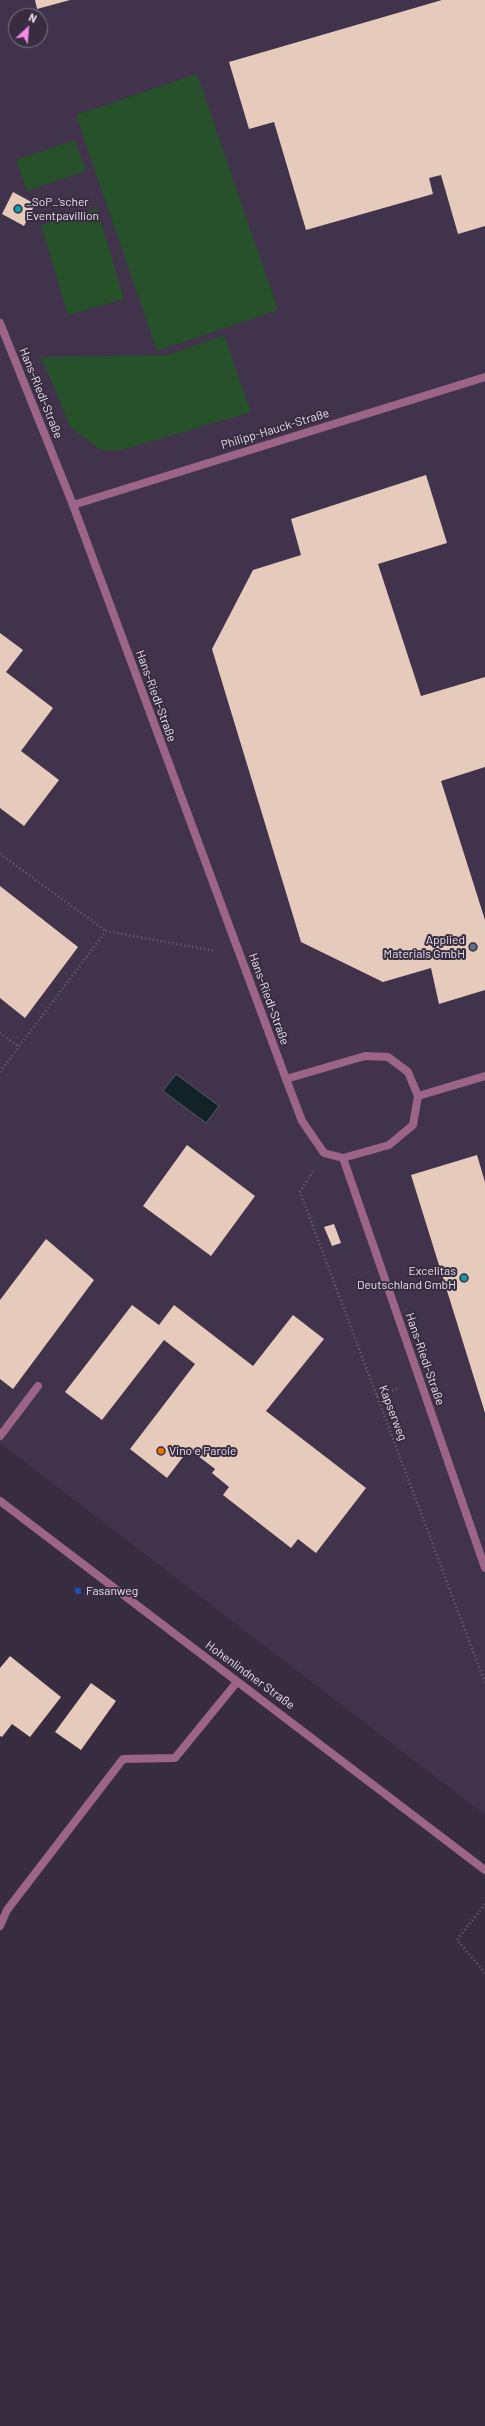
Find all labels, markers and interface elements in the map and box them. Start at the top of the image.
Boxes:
north arrow [8,8,48,48]
text: N [27,10,39,25]
place label: _SoP_'scher Eventpavillion [26,195,99,223]
marker: _SoP_'scher Eventpavillion [13,204,23,214]
street label: Hans-Riedl-Straße [16,345,66,441]
street label: Philipp-Hauck-Straße [219,406,331,452]
street label: Hans-Riedl-Straße [133,648,179,744]
place label: Applied Materials GmbH [384,933,465,961]
marker: Applied Materials GmbH [468,942,478,952]
street label: Hans-Riedl-Straße [246,951,292,1047]
place label: Excelitas Deutschland GmbH [357,1264,456,1292]
marker: Excelitas Deutschland GmbH [459,1273,469,1283]
street label: Hans-Riedl-Straße [402,1311,448,1407]
street label: Kapserweg [376,1383,410,1443]
place label: Vino e Parole [169,1444,236,1458]
marker: Vino e Parole [156,1446,166,1456]
place label: Fasanweg [86,1584,138,1598]
marker: Fasanweg [73,1586,83,1596]
street label: Hohenlindner Straße [203,1638,297,1712]

